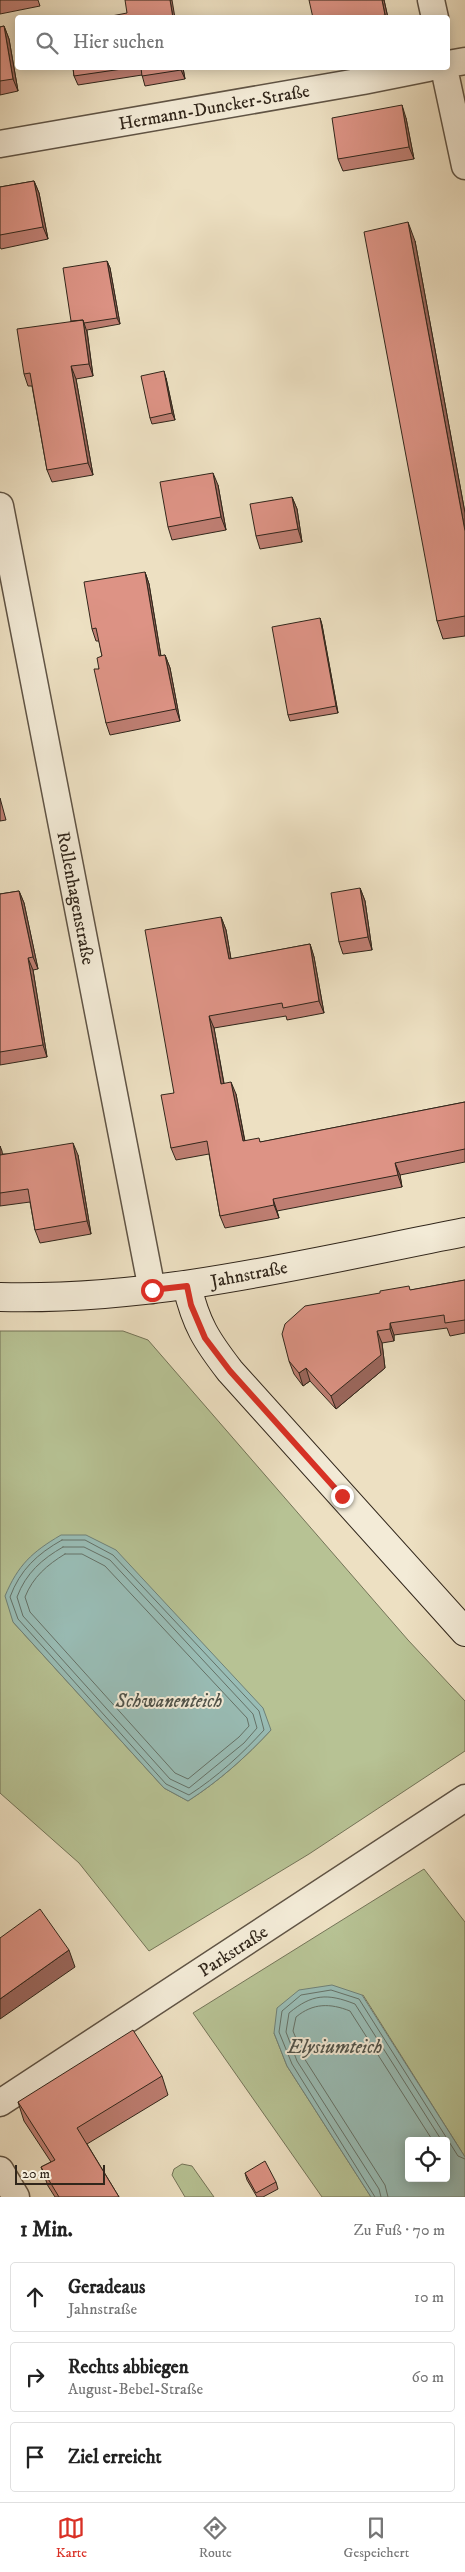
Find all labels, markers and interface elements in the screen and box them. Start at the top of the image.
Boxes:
search box [15,15,450,70]
icon: search [33,29,61,57]
text: Hier suchen [73,31,164,54]
street label: Hermann-Duncker-Straße [117,80,311,136]
street label: Rollenhagenstraße [51,830,99,967]
street label: Jahnstraße [207,1257,289,1294]
route start [141,1279,164,1302]
route end [331,1485,354,1508]
water label: Schwanenteich [115,1690,223,1713]
street label: Parkstraße [195,1921,272,1982]
water label: Elysiumteich [287,2036,383,2059]
map controls [405,2137,450,2182]
button: locate [405,2137,450,2182]
scale bar [15,2162,105,2185]
text: 20 m [22,2165,50,2183]
text: 1 Min. [20,2217,73,2243]
text: Zu Fuß · 70 m [354,2220,445,2240]
text: Geradeaus [68,2276,145,2299]
icon: ahead [21,2283,49,2311]
text: 10 m [414,2287,444,2307]
text: Jahnstraße [68,2299,137,2319]
text: Rechts abbiegen [68,2356,189,2379]
icon: right [21,2363,49,2391]
text: 60 m [412,2367,444,2387]
text: August-Bebel-Straße [68,2379,203,2399]
icon: arrive [21,2443,49,2471]
text: Ziel erreicht [68,2446,162,2469]
tab: Karte [56,2514,87,2562]
tab: Route [199,2514,232,2562]
tab: Gespeichert [344,2514,409,2562]

